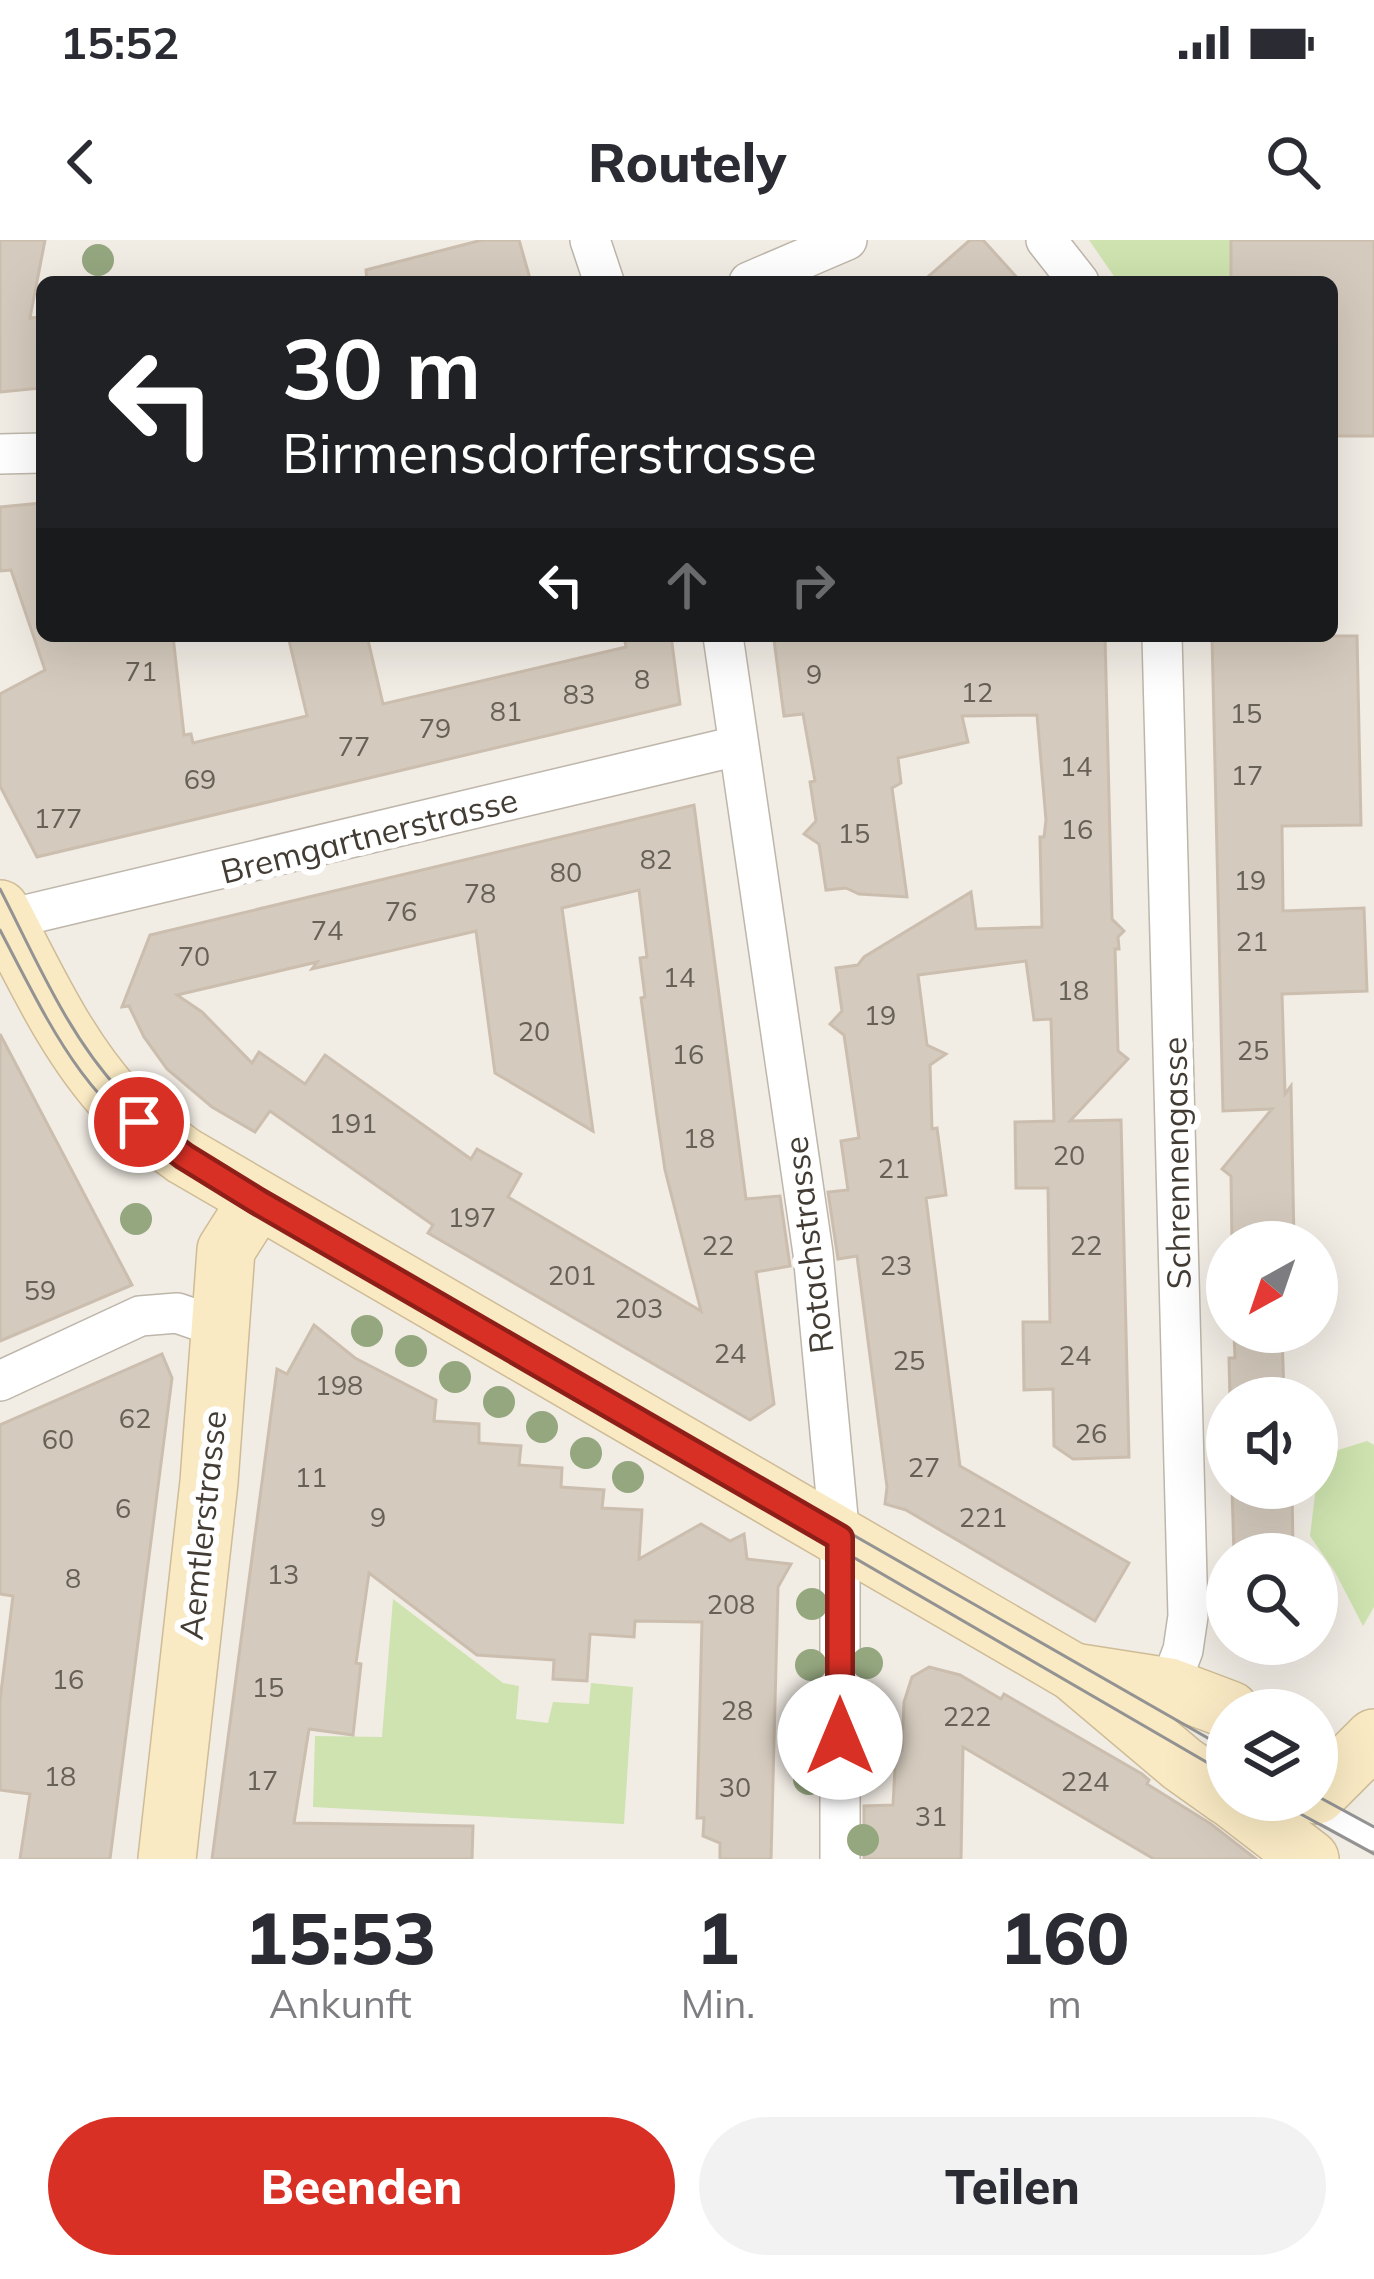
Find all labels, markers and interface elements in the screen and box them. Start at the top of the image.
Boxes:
text: 15:52 [60,14,179,70]
text: Routely [588,128,786,196]
icon: back [48,129,114,195]
icon: search [1260,129,1326,195]
text: 30 m [282,315,481,420]
icon: left [84,324,240,480]
text: Birmensdorferstrasse [282,419,817,487]
icon: left [528,552,594,618]
icon: ahead [654,552,720,618]
icon: right [780,552,846,618]
house number: 71 [125,654,157,688]
house number: 9 [806,657,822,691]
house number: 8 [634,662,650,696]
house number: 12 [961,675,993,709]
house number: 83 [563,677,595,711]
house number: 81 [490,694,522,728]
house number: 15 [1230,696,1262,730]
house number: 79 [419,711,451,745]
house number: 77 [338,729,370,763]
house number: 14 [1060,749,1092,783]
house number: 17 [1231,758,1263,792]
house number: 69 [184,762,216,796]
street label: Bremgartnerstrasse [216,778,522,892]
house number: 177 [34,801,82,835]
house number: 16 [1061,812,1093,846]
house number: 15 [838,816,870,850]
house number: 82 [640,842,672,876]
house number: 80 [550,855,582,889]
house number: 19 [1234,863,1266,897]
house number: 78 [464,876,496,910]
house number: 76 [385,894,417,928]
house number: 74 [311,913,343,947]
house number: 21 [1236,924,1268,958]
house number: 70 [178,939,210,973]
house number: 14 [663,960,695,994]
house number: 18 [1057,973,1089,1007]
house number: 19 [864,998,896,1032]
house number: 20 [518,1014,550,1048]
house number: 25 [1237,1033,1269,1067]
house number: 16 [672,1037,704,1071]
street label: Schrennengasse [1153,1037,1199,1289]
pin [88,1071,190,1173]
icon: arrive [106,1089,172,1155]
house number: 191 [329,1106,377,1140]
house number: 18 [683,1121,715,1155]
street label: Rotachstrasse [774,1134,842,1356]
house number: 20 [1053,1138,1085,1172]
house number: 21 [878,1151,910,1185]
house number: 197 [448,1200,496,1234]
north arrow [1206,1221,1338,1353]
map controls [1206,1221,1338,1821]
house number: 22 [702,1228,734,1262]
house number: 22 [1070,1228,1102,1262]
house number: 23 [880,1248,912,1282]
house number: 201 [548,1258,596,1292]
house number: 59 [24,1273,56,1307]
house number: 203 [615,1291,663,1325]
house number: 24 [714,1336,746,1370]
house number: 24 [1059,1338,1091,1372]
house number: 25 [893,1343,925,1377]
house number: 198 [315,1368,363,1402]
button: sound [1206,1377,1338,1509]
house number: 62 [119,1401,151,1435]
street label: Aemtlerstrasse [170,1408,234,1642]
house number: 26 [1075,1416,1107,1450]
house number: 60 [42,1422,74,1456]
house number: 27 [908,1450,940,1484]
house number: 11 [295,1460,327,1494]
house number: 6 [115,1491,131,1525]
house number: 9 [370,1500,386,1534]
house number: 221 [959,1500,1007,1534]
button: search [1206,1533,1338,1665]
house number: 13 [267,1557,299,1591]
house number: 8 [65,1561,81,1595]
house number: 208 [707,1587,755,1621]
house number: 16 [52,1662,84,1696]
house number: 15 [252,1670,284,1704]
position arrow [777,1674,903,1800]
button: layers [1206,1689,1338,1821]
house number: 28 [721,1693,753,1727]
house number: 222 [943,1699,991,1733]
house number: 18 [44,1759,76,1793]
house number: 17 [246,1763,278,1797]
house number: 224 [1061,1764,1109,1798]
house number: 30 [719,1770,751,1804]
house number: 31 [915,1799,947,1833]
text: 15:53 [245,1892,436,1982]
text: 1 [696,1892,740,1982]
text: 160 [1000,1892,1129,1982]
text: Ankunft [269,1979,412,2028]
text: Min. [681,1979,755,2028]
text: m [1047,1979,1082,2028]
button: Beenden [48,2117,675,2255]
button: Teilen [699,2117,1326,2255]

